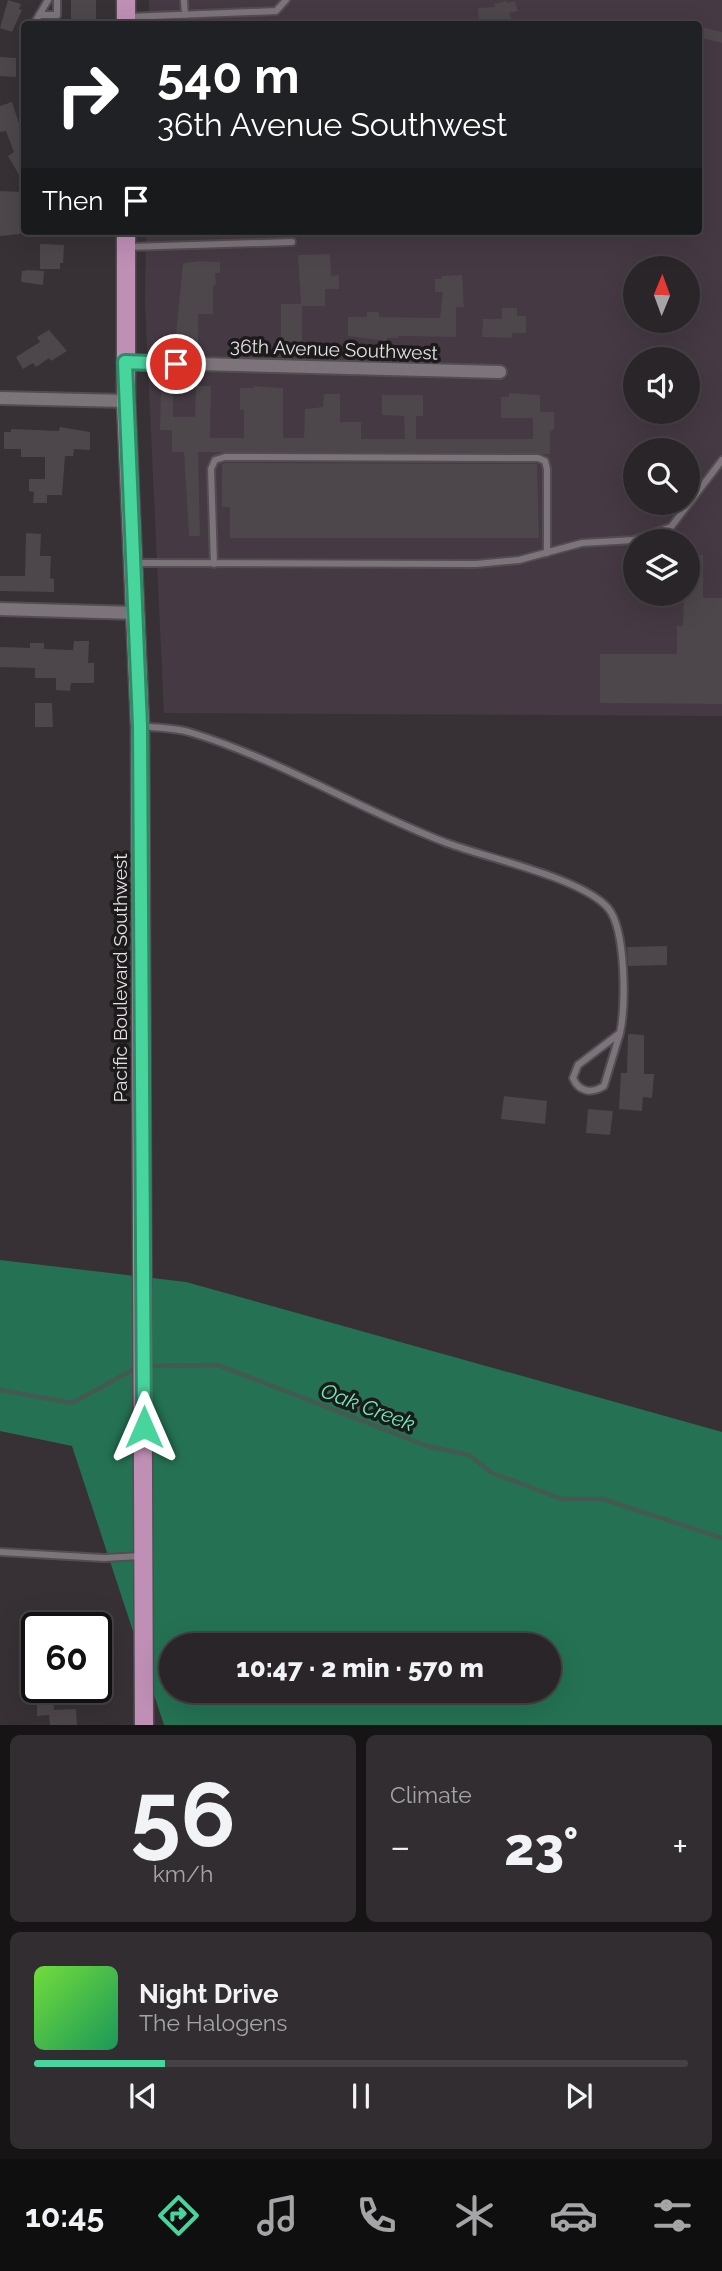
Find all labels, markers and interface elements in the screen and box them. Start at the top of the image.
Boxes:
text: 540 m [157,47,300,104]
icon: right [42,49,133,140]
text: 36th Avenue Southwest [157,106,507,143]
icon: arrive [117,182,155,220]
text: Then [42,186,103,216]
north arrow [623,256,700,332]
map controls [623,256,700,606]
pin [146,334,206,394]
street label: 36th Avenue Southwest [230,334,439,364]
icon: arrive [157,345,195,383]
button: sound [623,347,700,424]
button: search [623,438,700,515]
button: layers [623,529,700,606]
street label: Pacific Boulevard Southwest [109,853,131,1103]
water label: Oak Creek [317,1378,419,1436]
position arrow [107,1390,181,1464]
speed limit sign: 60 [21,1612,112,1703]
text: 10:47 · 2 min · 570 m [236,1653,484,1683]
text: 56 [130,1761,236,1868]
text: Climate [390,1781,472,1808]
text: 23° [504,1816,578,1877]
text: − [390,1824,410,1869]
text: + [672,1824,688,1869]
text: km/h [153,1860,213,1887]
text: Night Drive [139,1979,278,2009]
text: The Halogens [139,2009,287,2036]
icon: previous [124,2077,162,2115]
icon: pause [342,2077,380,2115]
icon: next [560,2077,598,2115]
icon: directions [154,2191,203,2240]
icon: music [253,2191,302,2240]
icon: phone [352,2191,401,2240]
icon: climate [450,2191,499,2240]
icon: car [549,2191,598,2240]
icon: filters [648,2191,697,2240]
text: 10:45 [25,2197,104,2234]

